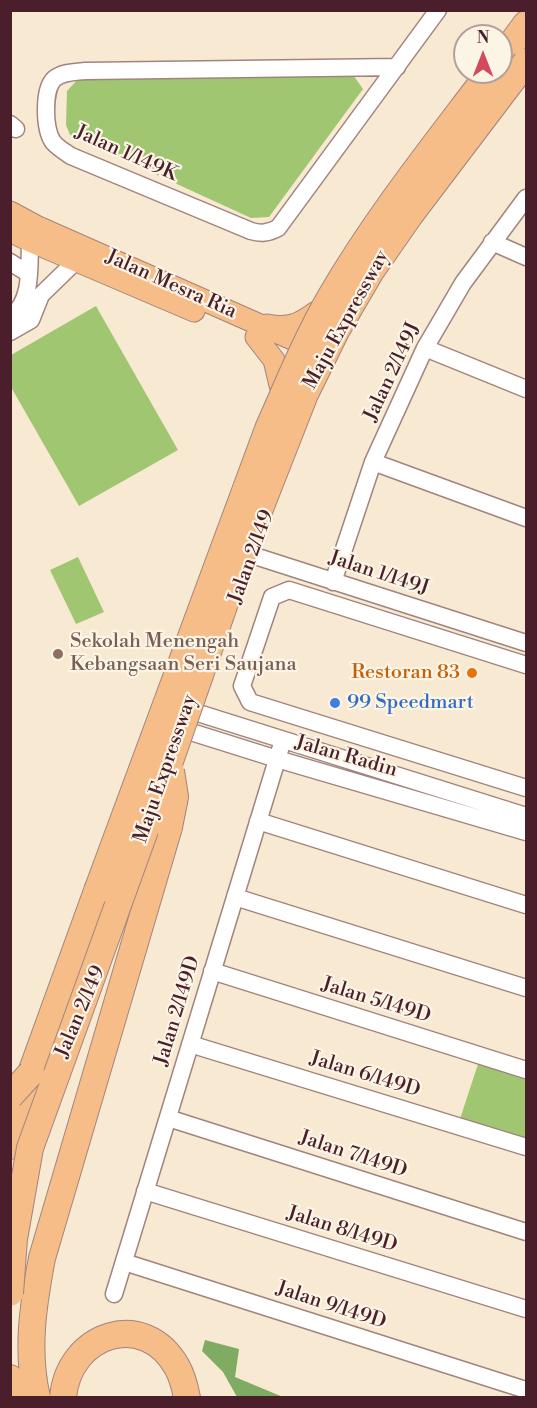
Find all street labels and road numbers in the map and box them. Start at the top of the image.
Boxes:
street label: Jalan 1/149K [71,121,181,187]
street label: Jalan Mesra Ria [102,245,240,325]
street label: Maju Expressway [299,246,395,394]
street label: Jalan 2/149J [360,318,426,426]
street label: Jalan 2/149 [224,507,280,607]
street label: Jalan 1/149J [326,546,432,602]
street label: Maju Expressway [129,692,203,846]
street label: Jalan Radin [292,731,400,783]
street label: Jalan 2/149D [150,953,206,1069]
street label: Jalan 2/149 [51,962,111,1062]
street label: Jalan 5/149D [319,973,433,1029]
street label: Jalan 6/149D [307,1047,423,1103]
street label: Jalan 7/149D [296,1126,410,1184]
street label: Jalan 8/149D [284,1202,400,1258]
street label: Jalan 9/149D [273,1277,389,1335]

